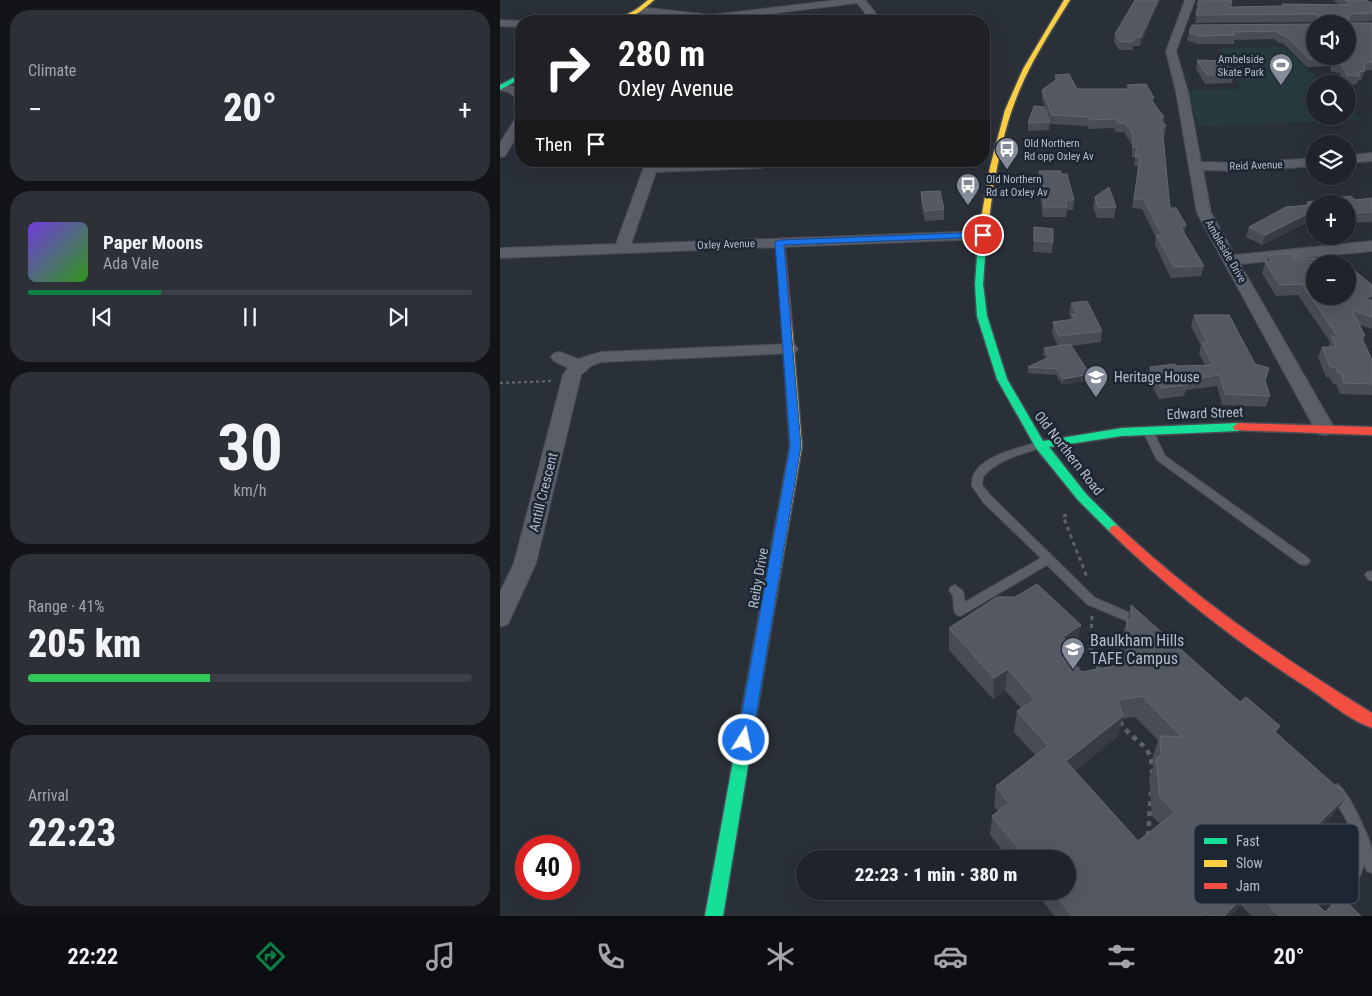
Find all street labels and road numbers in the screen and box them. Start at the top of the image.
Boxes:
street label: Reid Avenue [1229,158,1283,173]
street label: Ambleside Drive [1202,218,1249,285]
street label: Oxley Avenue [697,237,755,252]
street label: Edward Street [1166,404,1244,422]
street label: Old Northern Road [1031,408,1107,498]
street label: Antill Crescent [525,451,561,533]
street label: Reiby Drive [745,546,771,609]

